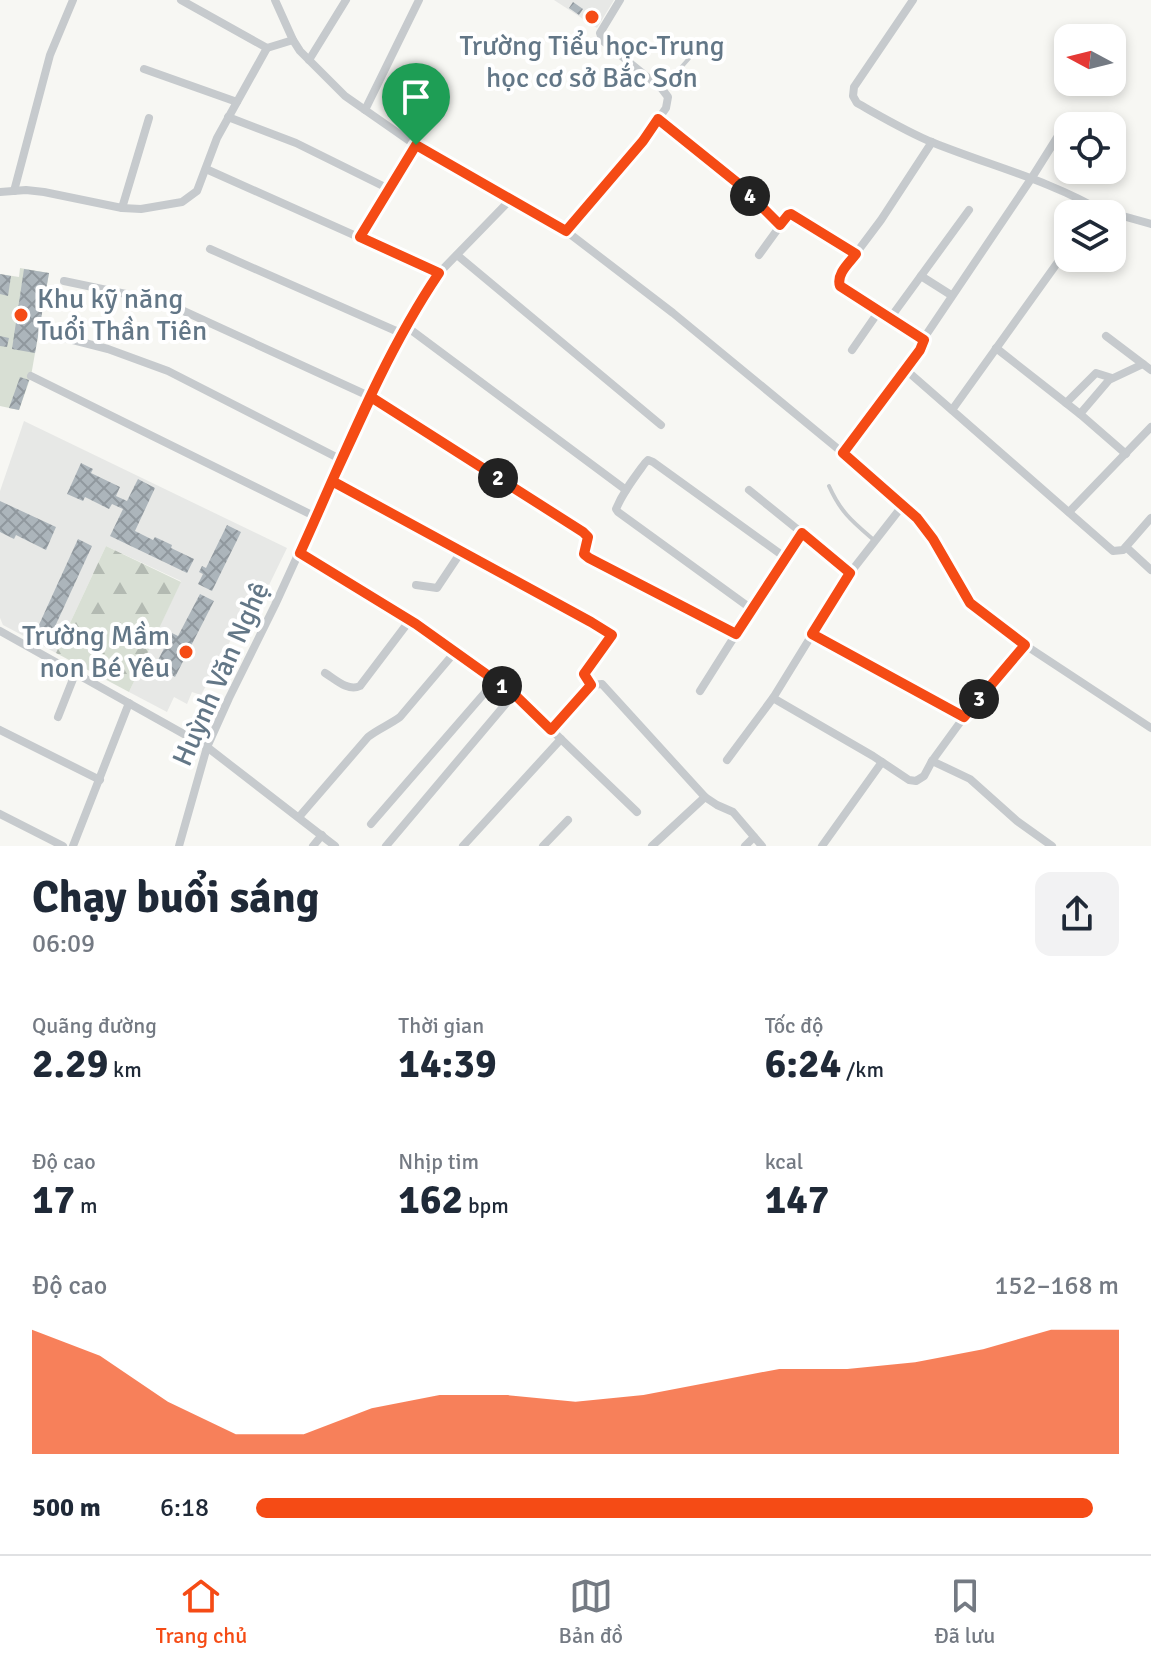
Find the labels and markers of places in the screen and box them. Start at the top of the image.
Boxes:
marker: Trường Tiểu học-Trung học cơ sở Bắc Sơn [583,8,601,26]
place label: Trường Tiểu học-Trung học cơ sở Bắc Sơn [459,29,725,95]
pin [382,63,450,145]
pin: 4 [730,176,770,216]
place label: Khu kỹ năng Tuổi Thần Tiên [37,282,207,348]
marker: Khu kỹ năng Tuổi Thần Tiên [12,306,30,324]
pin: 2 [478,458,518,498]
place label: Trường Mầm non Bé Yêu [22,619,170,685]
marker: Trường Mầm non Bé Yêu [177,643,195,661]
pin: 1 [482,666,522,706]
pin: 3 [959,679,999,719]

